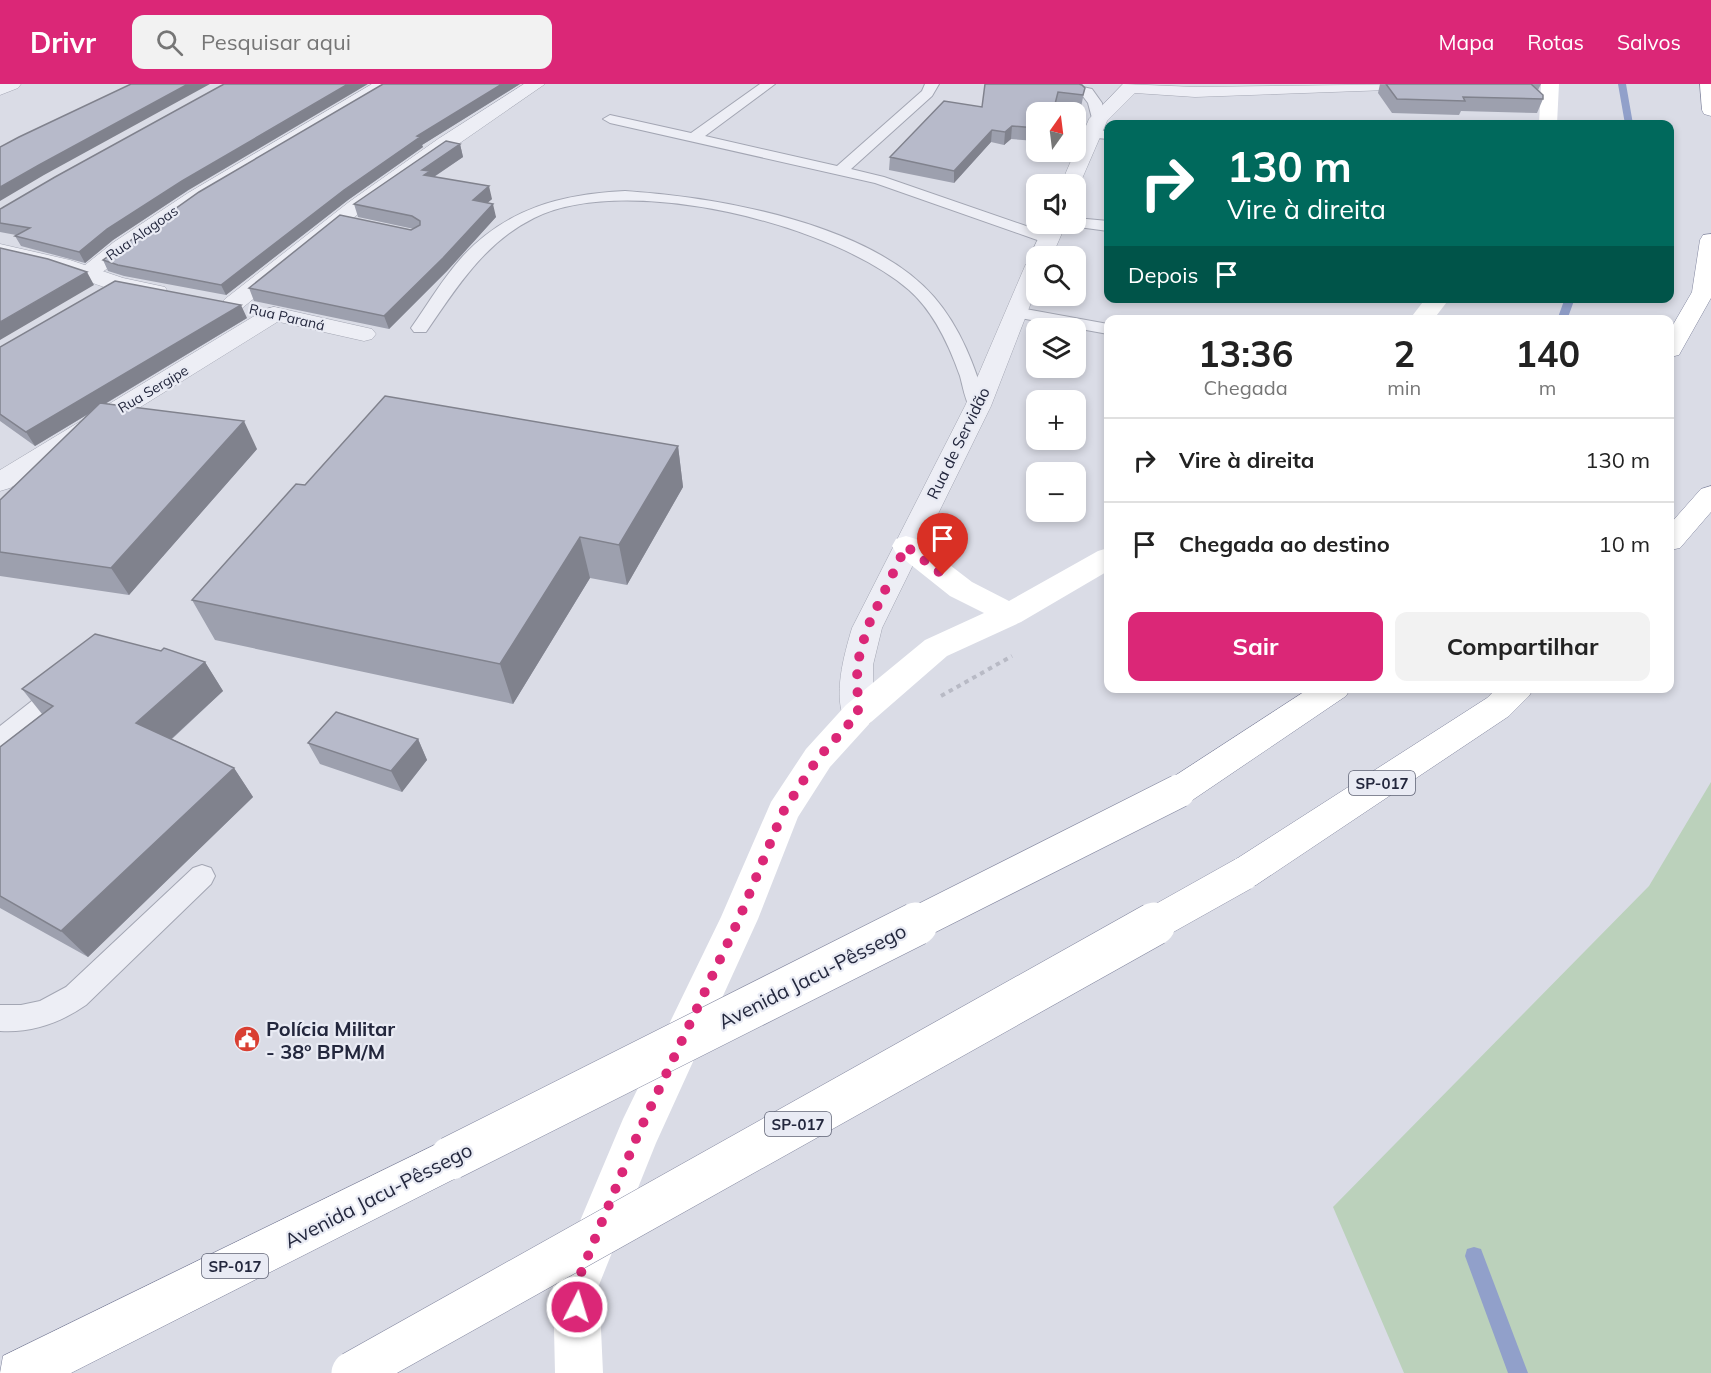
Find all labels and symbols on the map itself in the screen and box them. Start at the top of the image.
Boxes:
north arrow [1026,102,1086,162]
street label: Rua Alagoas [103,202,181,264]
street label: Rua Paraná [247,300,327,334]
street label: Rua Sergipe [115,361,191,417]
street label: Rua de Servidão [922,384,994,502]
pin [917,513,968,575]
road number: SP-017 [1349,771,1415,795]
street label: Avenida Jacu-Pêssego [714,918,910,1034]
place label: Polícia Militar - 38º BPM/M [266,1016,395,1064]
public building icon: Polícia Militar - 38º BPM/M [232,1024,262,1054]
road number: SP-017 [765,1112,831,1136]
street label: Avenida Jacu-Pêssego [280,1137,476,1253]
road number: SP-017 [202,1254,268,1278]
position arrow [545,1275,609,1339]

